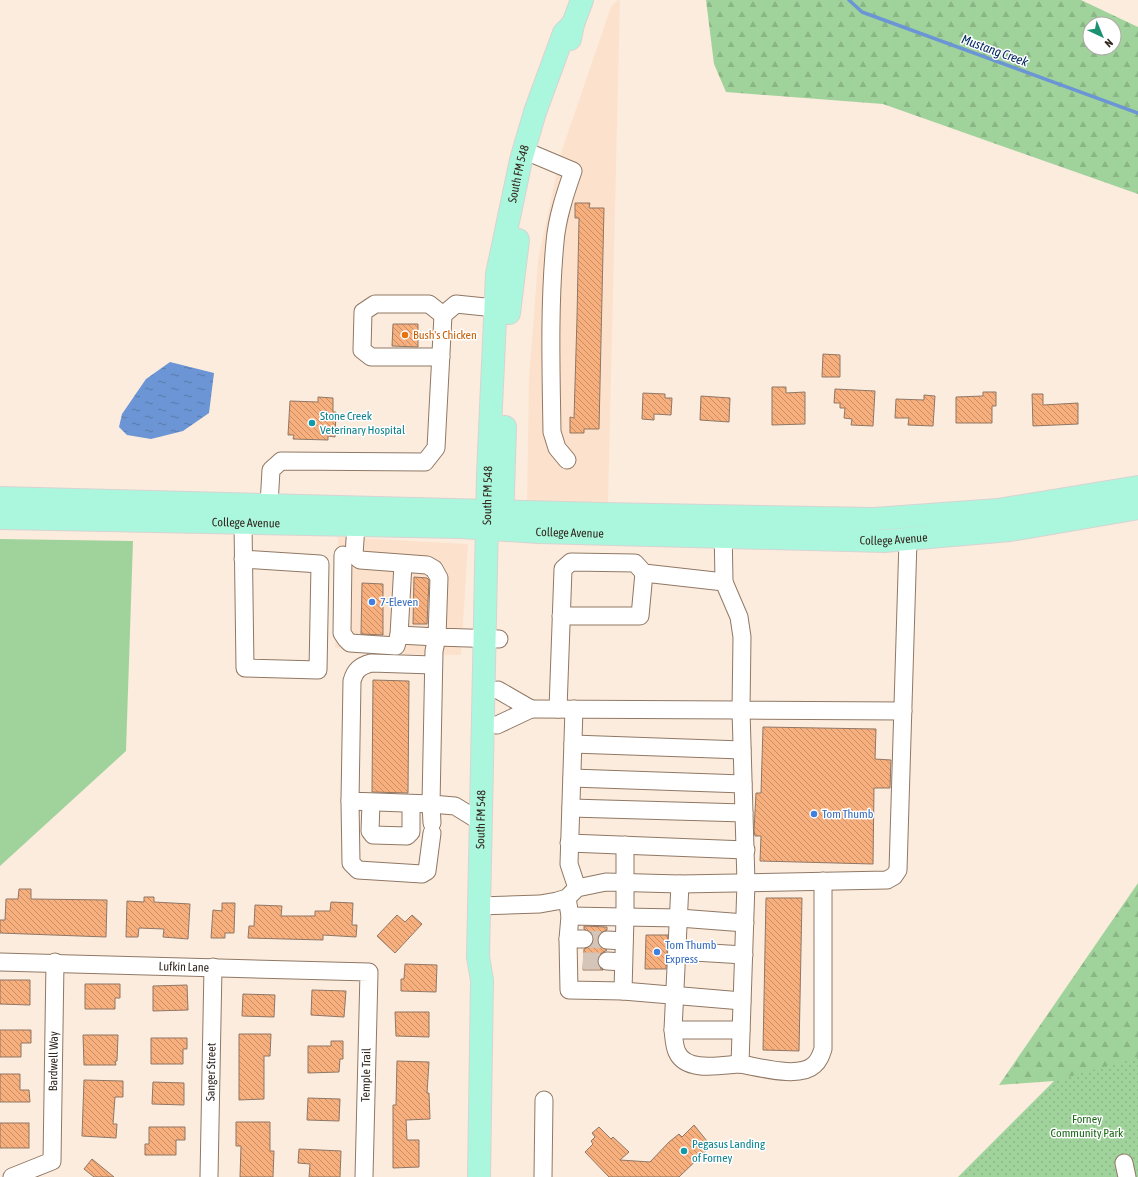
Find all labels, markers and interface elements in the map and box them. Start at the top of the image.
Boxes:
north arrow [1082,16,1122,56]
water label: Mustang Creek [959,31,1031,70]
text: N [1102,37,1115,50]
street label: South FM 548 [505,143,532,204]
place label: Bush's Chicken [413,328,477,342]
marker: Bush's Chicken [400,330,410,340]
place label: Stone Creek Veterinary Hospital [320,409,406,437]
marker: Stone Creek Veterinary Hospital [307,418,317,428]
street label: South FM 548 [480,465,495,525]
street label: College Avenue [212,515,280,530]
street label: College Avenue [536,525,604,541]
street label: College Avenue [859,530,928,548]
place label: 7-Eleven [380,595,418,609]
marker: 7-Eleven [367,597,377,607]
street label: South FM 548 [473,789,488,849]
place label: Tom Thumb [822,807,874,821]
marker: Tom Thumb [809,809,819,819]
place label: Tom Thumb Express [665,938,717,966]
marker: Tom Thumb Express [652,947,662,957]
street label: Lufkin Lane [159,959,209,975]
street label: Bardwell Way [46,1031,61,1091]
street label: Sanger Street [203,1042,219,1101]
street label: Temple Trail [359,1047,373,1102]
park label: Forney Community Park [1051,1112,1124,1140]
place label: Pegasus Landing of Forney [692,1137,766,1165]
marker: Pegasus Landing of Forney [679,1146,689,1156]

